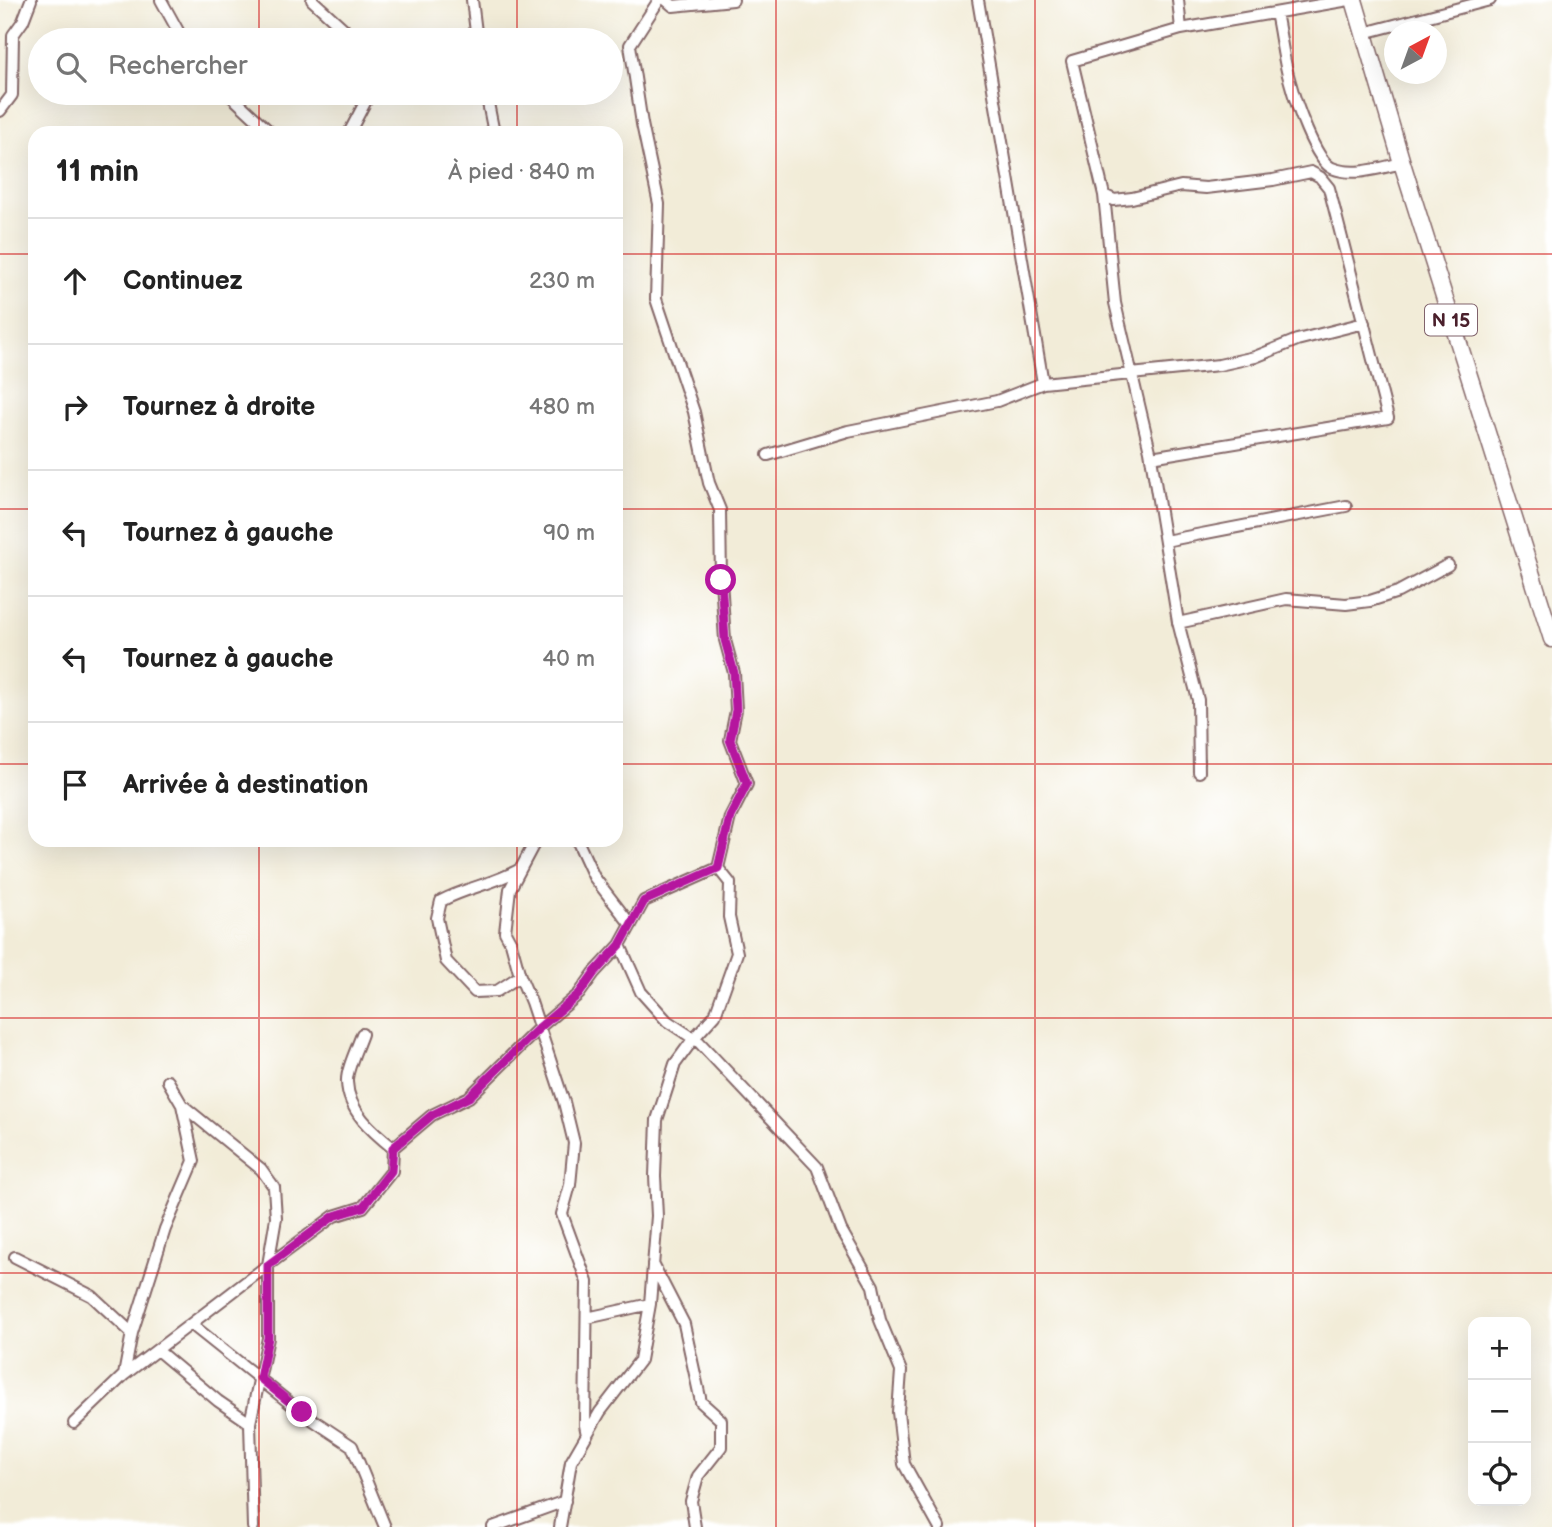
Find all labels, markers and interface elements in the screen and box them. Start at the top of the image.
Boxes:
north arrow [1384,21,1447,84]
search box [28,28,623,105]
icon: search [52,48,90,86]
text: Rechercher [108,51,247,82]
text: 11 min [56,154,139,190]
text: À pied · 840 m [448,158,595,186]
icon: ahead [56,262,94,300]
text: Continuez [123,266,243,297]
text: 230 m [529,267,595,295]
road number: N 15 [1425,304,1477,336]
icon: right [56,388,94,426]
text: Tournez à droite [123,392,315,423]
text: 480 m [529,393,595,421]
icon: left [56,514,94,552]
text: Tournez à gauche [123,518,334,549]
text: 90 m [543,519,595,547]
route start [705,564,736,595]
icon: left [56,640,94,678]
text: Tournez à gauche [123,644,334,675]
text: 40 m [542,645,595,673]
icon: arrive [56,766,94,804]
text: Arrivée à destination [123,770,369,801]
map controls [1468,1317,1531,1506]
button: + [1468,1317,1531,1380]
button: − [1468,1380,1531,1443]
route end [286,1396,317,1427]
button: locate [1468,1443,1531,1506]

